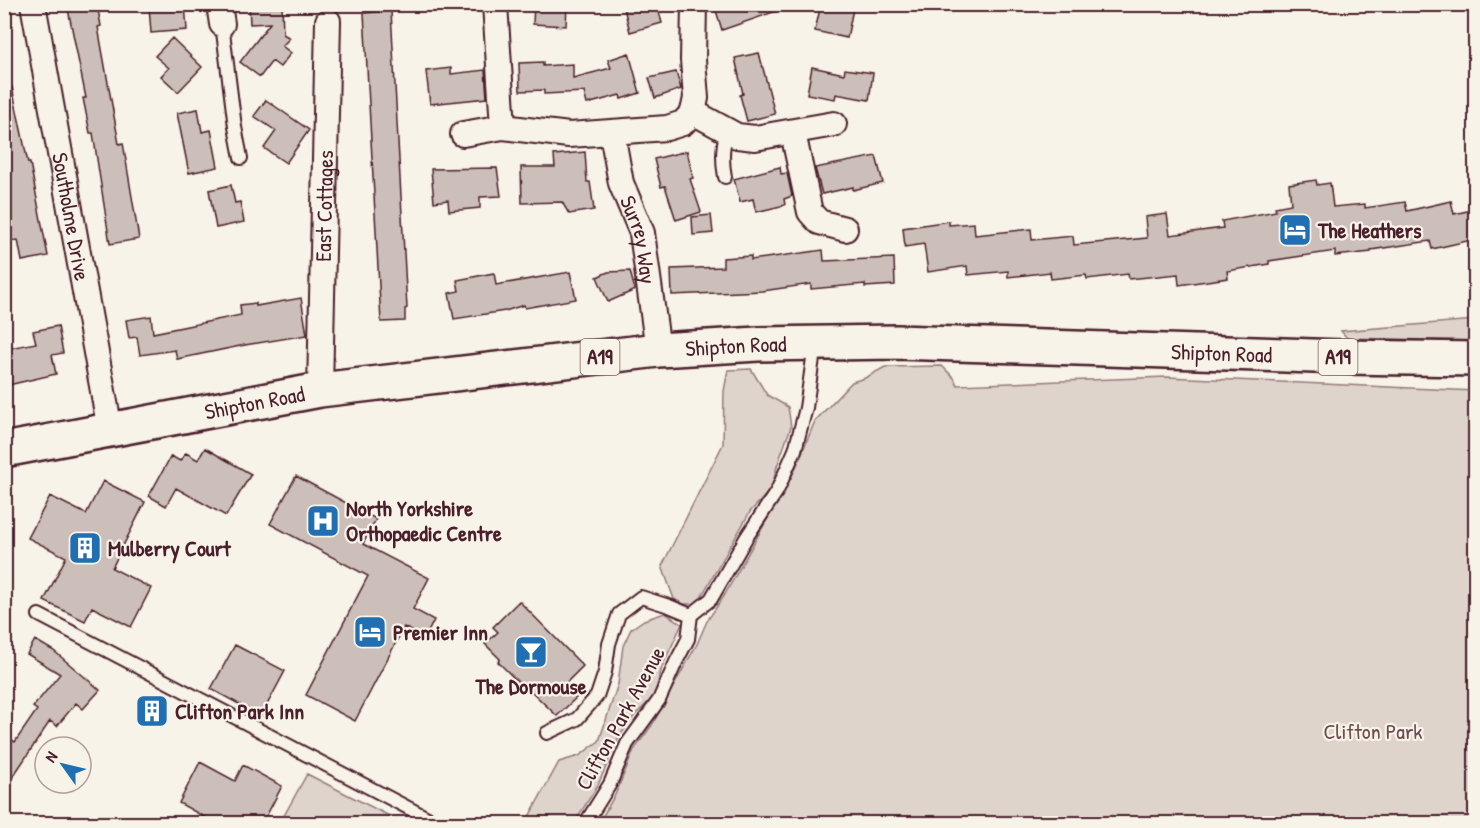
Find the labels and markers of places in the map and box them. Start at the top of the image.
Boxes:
hotel icon: The Heathers [1277,212,1313,248]
place label: The Heathers [1317,215,1422,245]
place label: North Yorkshire Orthopaedic Centre [346,493,502,549]
hospital icon: North Yorkshire Orthopaedic Centre [305,503,341,539]
building icon: Mulberry Court [67,530,103,566]
place label: Mulberry Court [108,533,232,564]
hotel icon: Premier Inn [352,614,388,650]
place label: Premier Inn [393,617,488,647]
bar icon: The Dormouse [513,634,549,670]
place label: The Dormouse [475,671,587,701]
building icon: Clifton Park Inn [134,693,170,729]
place label: Clifton Park Inn [175,696,304,726]

